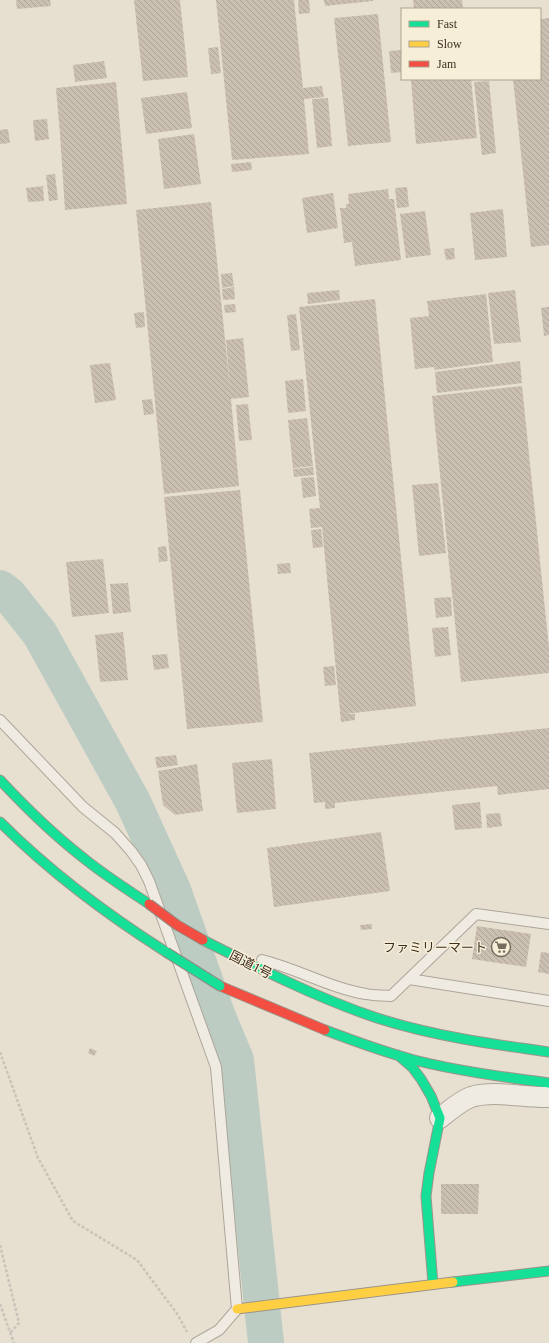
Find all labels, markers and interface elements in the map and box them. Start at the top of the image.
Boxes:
legend [401,8,541,80]
text: Fast [437,17,458,31]
text: Slow [437,37,462,51]
text: Jam [437,57,457,71]
supermarket icon: ファミリーマート [490,936,512,958]
place label: ファミリーマート [383,940,487,955]
street label: 国道1号 [227,947,274,981]

